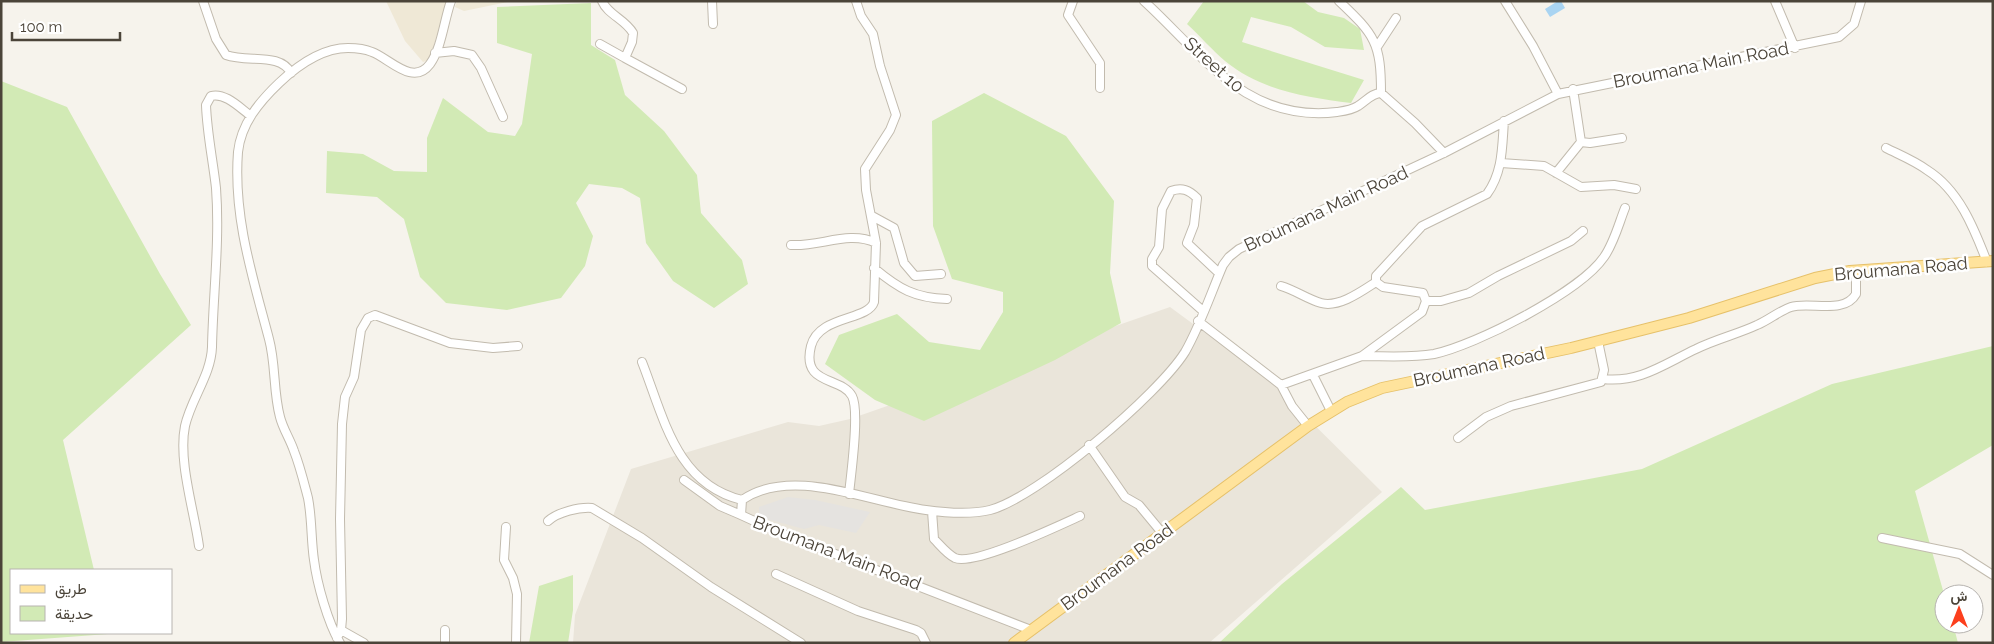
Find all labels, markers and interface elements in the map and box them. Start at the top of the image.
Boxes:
scale bar [12,10,120,42]
text: 100 m [20,18,62,36]
street label: Street 10 [1180,32,1249,97]
street label: Broumana Main Road [1611,37,1790,92]
street label: Broumana Main Road [1241,161,1411,256]
street label: Broumana Road [1833,252,1969,285]
street label: Broumana Road [1411,342,1547,391]
street label: Broumana Main Road [750,511,924,594]
street label: Broumana Road [1056,519,1177,614]
legend [10,569,172,634]
text: طريق [55,580,87,599]
north arrow [1934,584,1984,634]
text: ش [1951,588,1968,605]
text: حديقة [55,605,93,623]

